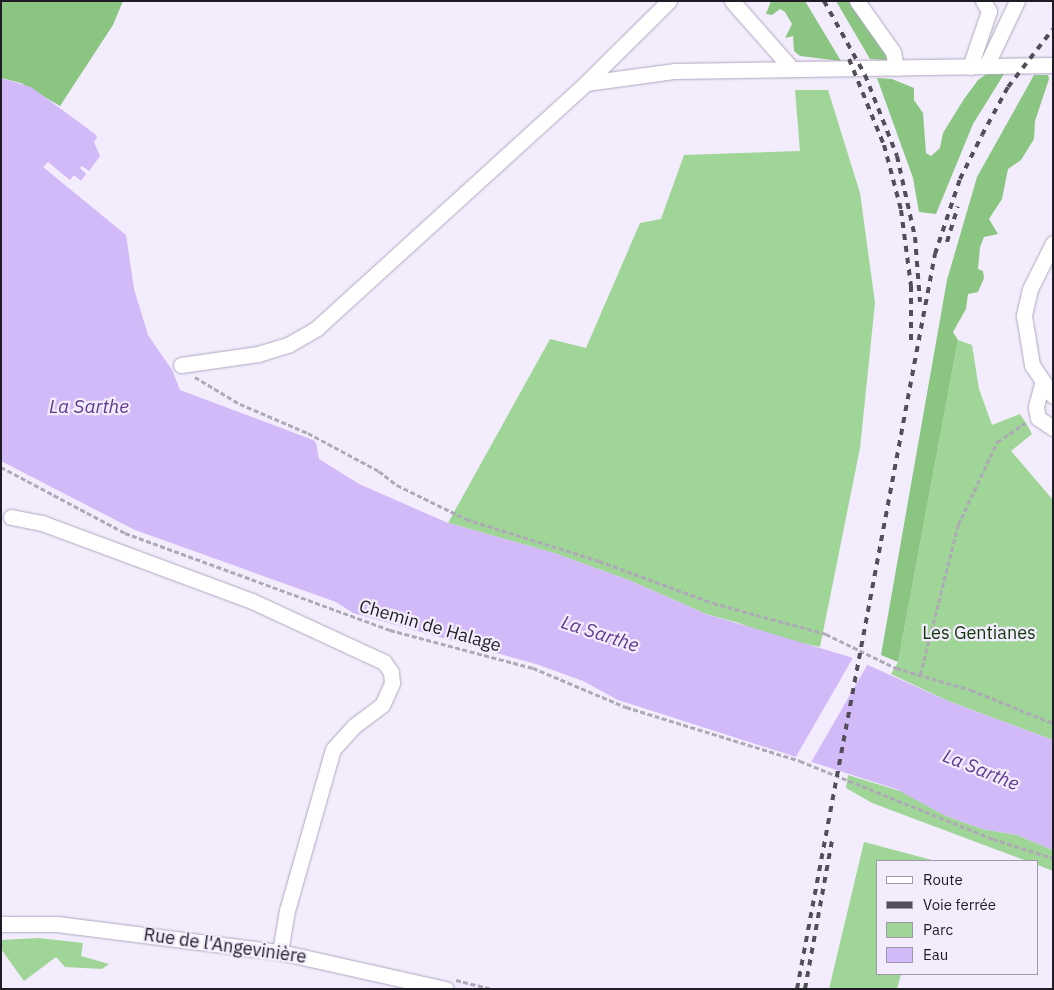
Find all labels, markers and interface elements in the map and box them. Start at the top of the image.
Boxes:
water label: La Sarthe [49,396,129,418]
street label: Chemin de Halage [357,595,503,657]
water label: La Sarthe [558,611,642,657]
park label: Les Gentianes [922,622,1036,644]
water label: La Sarthe [940,744,1022,796]
legend [876,860,1039,975]
text: Route [923,870,963,889]
text: Voie ferrée [923,895,996,914]
text: Parc [923,920,953,939]
street label: Rue de l'Angevinière [142,924,308,968]
text: Eau [923,945,948,964]

